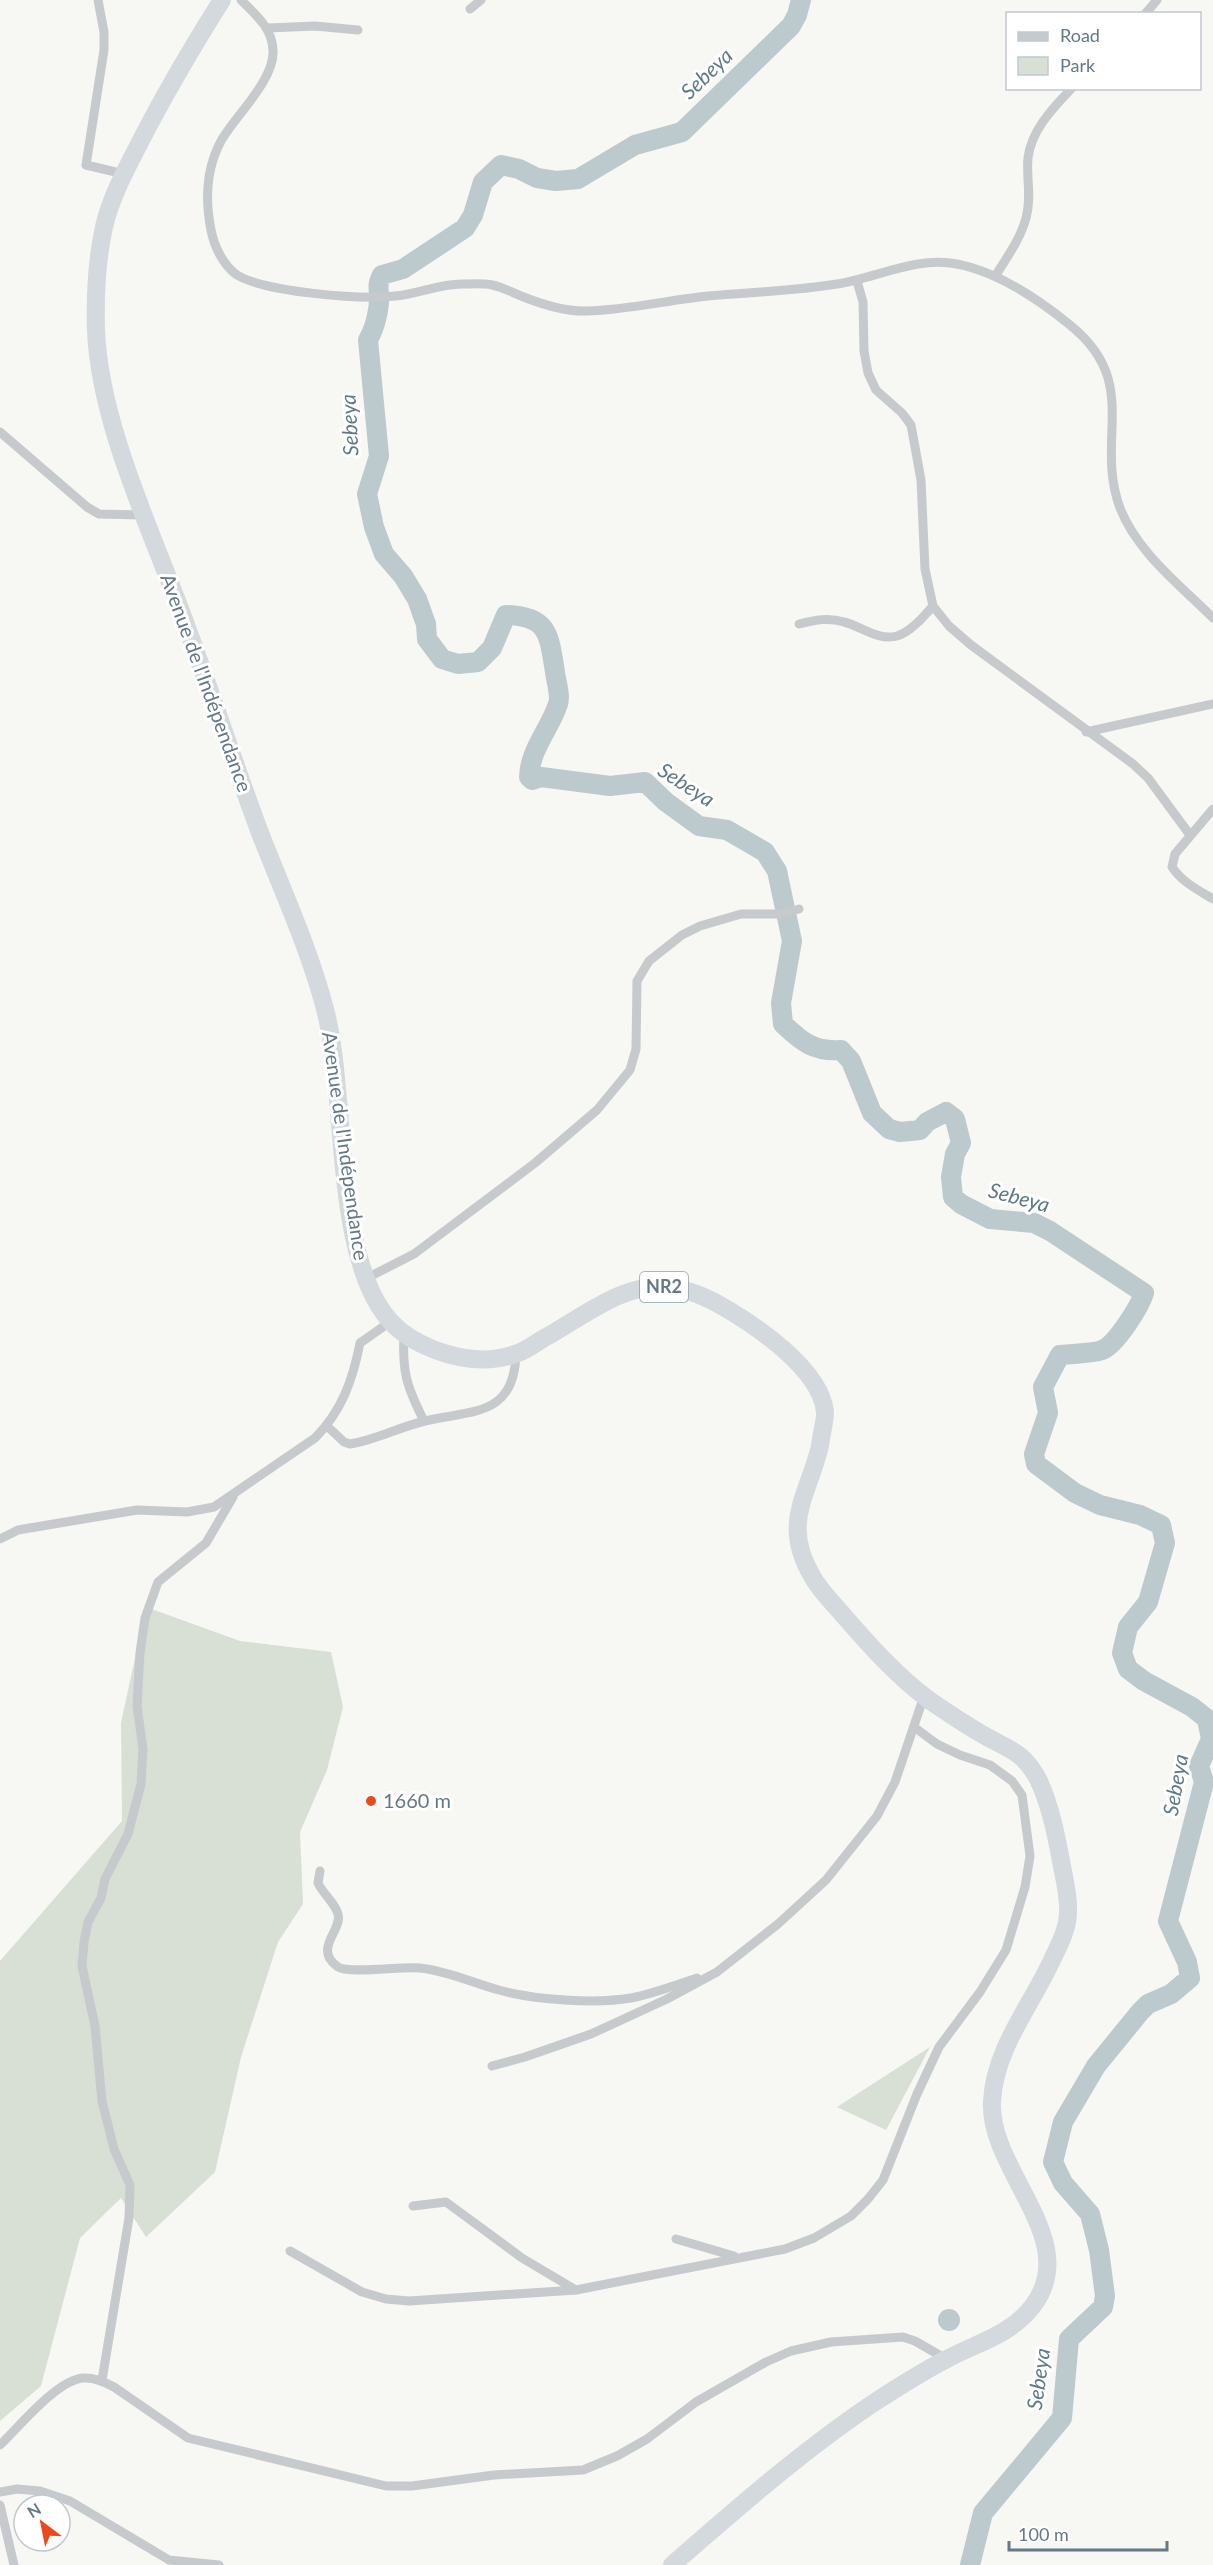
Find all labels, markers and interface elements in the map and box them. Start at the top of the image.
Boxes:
legend [1006,12,1201,90]
text: Road [1060,24,1100,46]
water label: Sebeya [675,42,737,103]
text: Park [1060,54,1096,76]
water label: Sebeya [334,393,363,457]
street label: Avenue de l'Indépendance [156,570,258,795]
water label: Sebeya [654,756,720,811]
street label: Avenue de l'Indépendance [318,1030,374,1262]
water label: Sebeya [986,1176,1053,1217]
road number: NR2 [640,1272,688,1302]
water label: Sebeya [1157,1752,1192,1817]
place label: 1660 m [383,1788,451,1812]
marker: 1660 m [364,1794,378,1808]
water label: Sebeya [1021,2346,1054,2411]
north arrow [12,2493,72,2553]
text: N [24,2499,44,2521]
scale bar [1009,2514,1166,2552]
text: 100 m [1018,2523,1069,2545]

